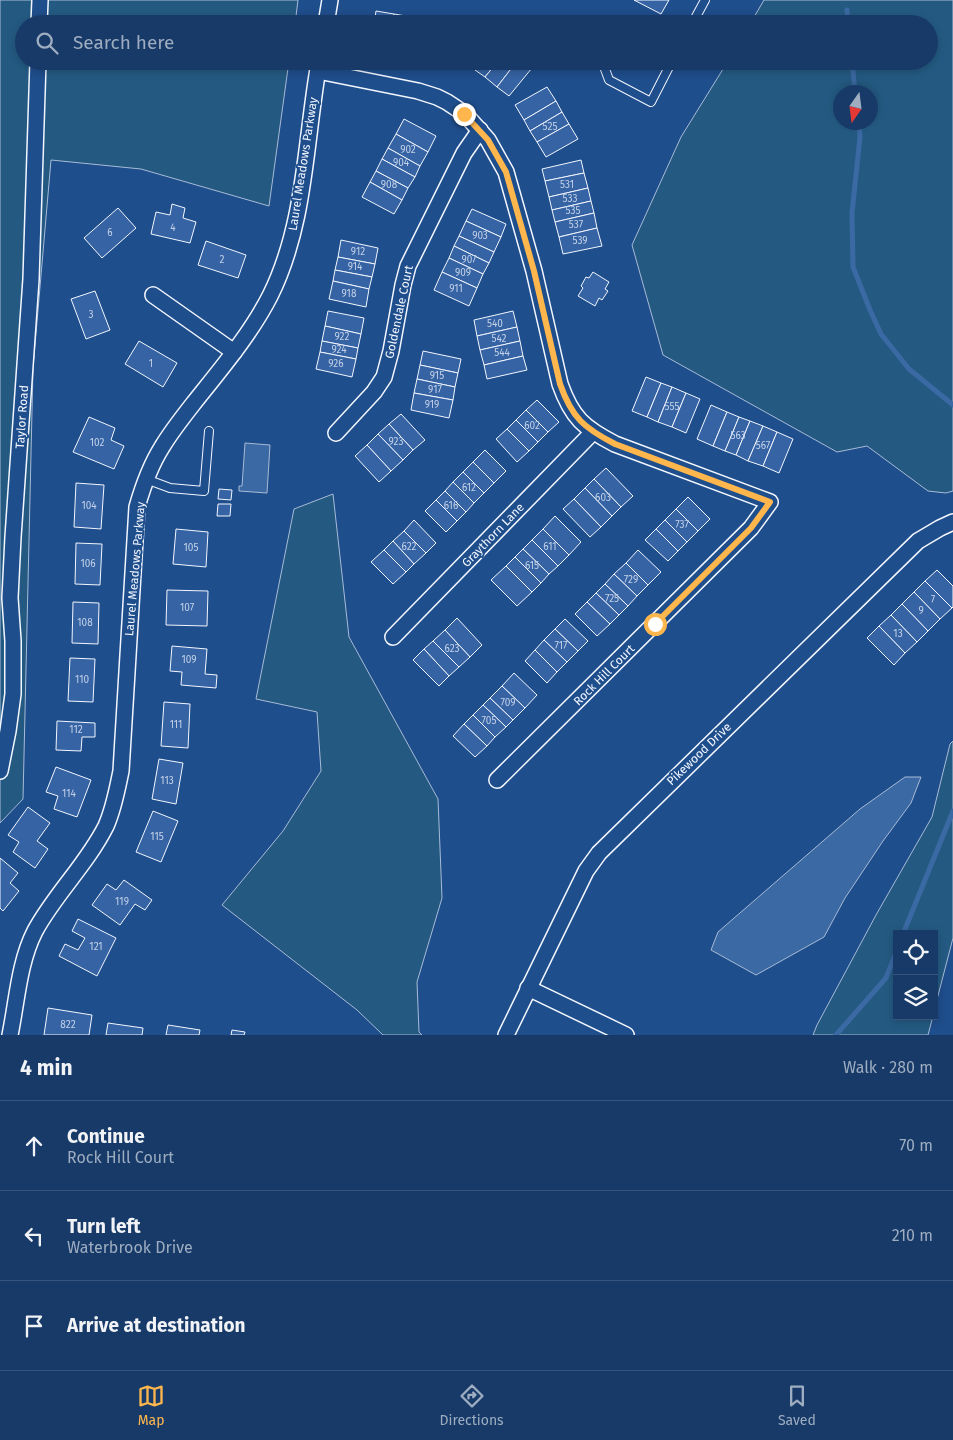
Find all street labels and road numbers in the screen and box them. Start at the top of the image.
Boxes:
street label: Laurel Meadows Parkway [286,96,320,232]
street label: Goldendale Court [382,263,416,360]
street label: Taylor Road [13,385,31,449]
street label: Graythorn Lane [459,500,527,570]
street label: Laurel Meadows Parkway [122,501,148,637]
street label: Rock Hill Court [571,641,638,708]
street label: Pikewood Drive [664,720,734,788]

